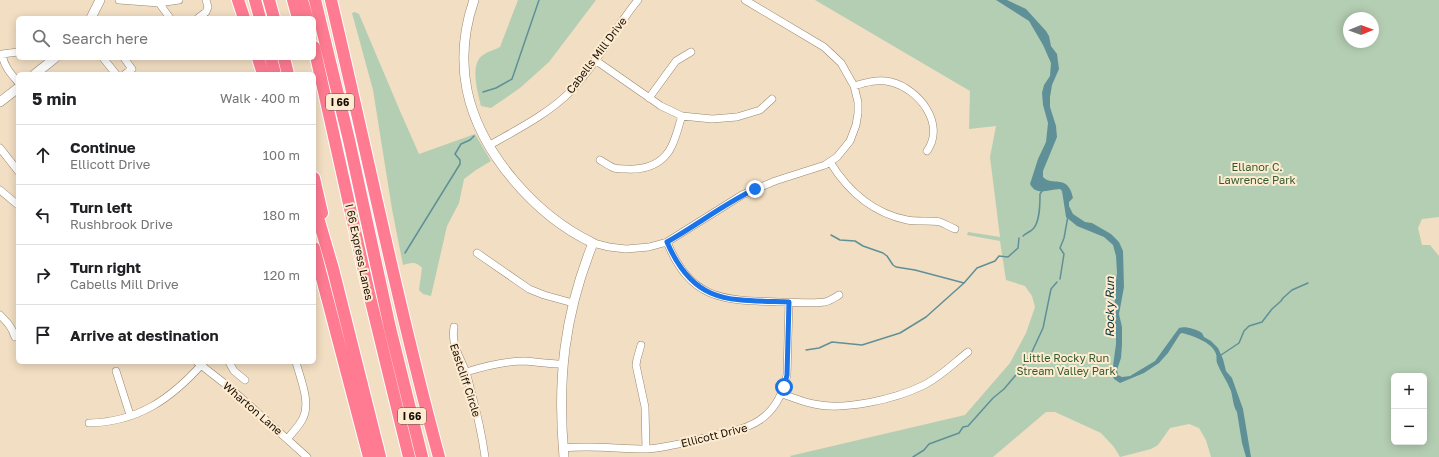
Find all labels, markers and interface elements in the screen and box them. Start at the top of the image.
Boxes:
north arrow [1343,12,1379,48]
street label: Cabells Mill Drive [563,14,629,96]
search box [16,16,316,60]
icon: search [30,27,52,49]
text: Search here [62,29,148,47]
text: 5 min [32,88,76,109]
text: Walk · 400 m [220,90,300,106]
road number: I 66 [326,94,354,110]
text: Continue [70,138,136,156]
icon: ahead [32,144,54,166]
text: 100 m [263,147,300,163]
text: Ellicott Drive [70,156,150,172]
park label: Ellanor C. Lawrence Park [1218,160,1296,186]
route end [746,180,764,198]
text: Turn left [70,198,132,216]
street label: I 66 Express Lanes [343,203,377,302]
icon: left [32,204,54,226]
text: 180 m [263,207,300,223]
text: Rushbrook Drive [70,216,173,232]
text: Turn right [70,258,141,276]
icon: right [32,264,54,286]
text: 120 m [263,267,300,283]
text: Cabells Mill Drive [70,276,179,292]
water label: Rocky Run [1102,276,1117,337]
icon: arrive [32,324,54,346]
text: Arrive at destination [70,326,219,344]
street label: Eastcliff Circle [448,341,484,419]
park label: Little Rocky Run Stream Valley Park [1016,351,1116,377]
map controls [1391,373,1427,445]
button: + [1391,373,1427,409]
route start [775,378,793,396]
street label: Wharton Lane [221,379,285,437]
road number: I 66 [398,408,426,424]
button: − [1391,409,1427,445]
street label: Ellicott Drive [679,420,749,450]

